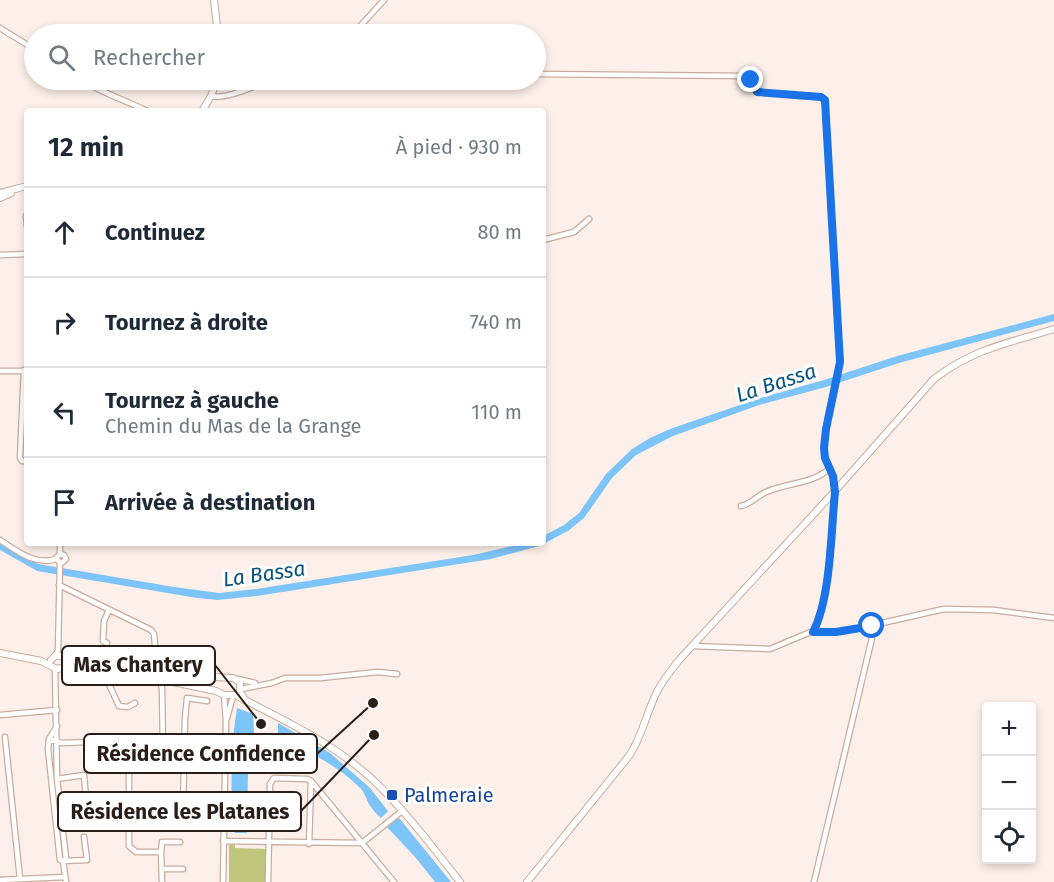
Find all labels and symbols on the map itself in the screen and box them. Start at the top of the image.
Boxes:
route end [737,66,763,92]
water label: La Bassa [733,358,819,408]
water label: La Bassa [221,555,307,593]
route start [858,612,884,638]
callout: Mas Chantery [62,646,215,685]
text: Mas Chantery [73,652,203,678]
callout: Résidence Confidence [84,734,317,773]
text: Résidence Confidence [97,741,306,767]
place label: Palmeraie [404,783,494,807]
marker: Palmeraie [385,788,399,802]
callout: Résidence les Platanes [58,792,301,831]
text: Résidence les Platanes [71,799,289,825]

